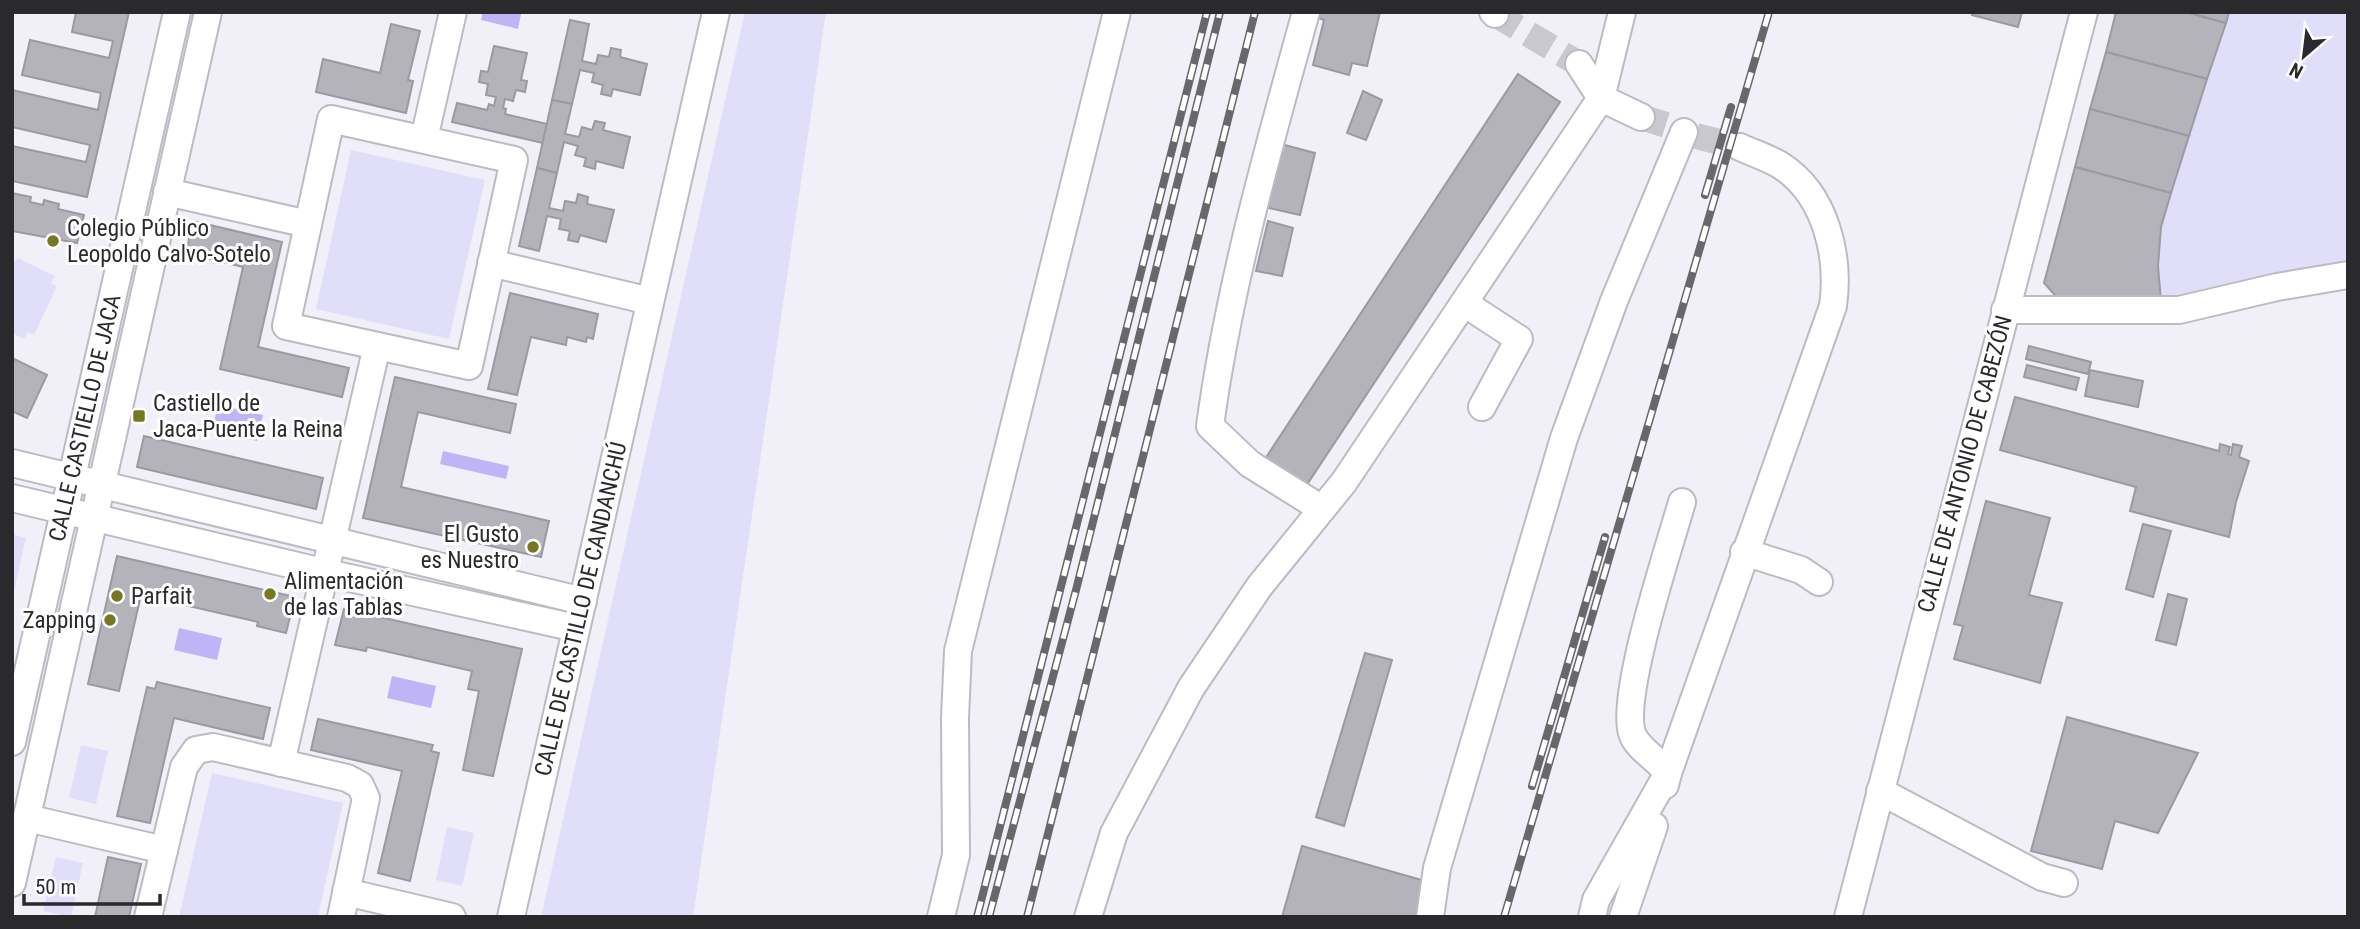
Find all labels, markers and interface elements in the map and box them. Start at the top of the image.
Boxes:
north arrow [2269,21,2339,91]
text: N [2286,58,2307,83]
place label: Colegio Público Leopoldo Calvo-Sotelo [67,215,271,268]
marker: Colegio Público Leopoldo Calvo-Sotelo [45,233,61,249]
street label: CALLE CASTIELLO DE JACA [43,292,127,544]
street label: CALLE DE ANTONIO DE CABEZÓN [1911,312,2018,615]
place label: Castiello de Jaca-Puente la Reina [153,390,343,443]
marker: Castiello de Jaca-Puente la Reina [131,408,147,424]
street label: CALLE DE CASTILLO DE CANDANCHÚ [528,439,633,779]
place label: El Gusto es Nuestro [421,521,519,574]
marker: El Gusto es Nuestro [525,539,541,555]
place label: Alimentación de las Tablas [284,568,403,621]
place label: Parfait [131,583,192,610]
marker: Alimentación de las Tablas [262,586,278,602]
marker: Parfait [109,588,125,604]
place label: Zapping [23,607,96,634]
marker: Zapping [102,612,118,628]
scale bar [24,862,161,906]
text: 50 m [35,875,76,899]

